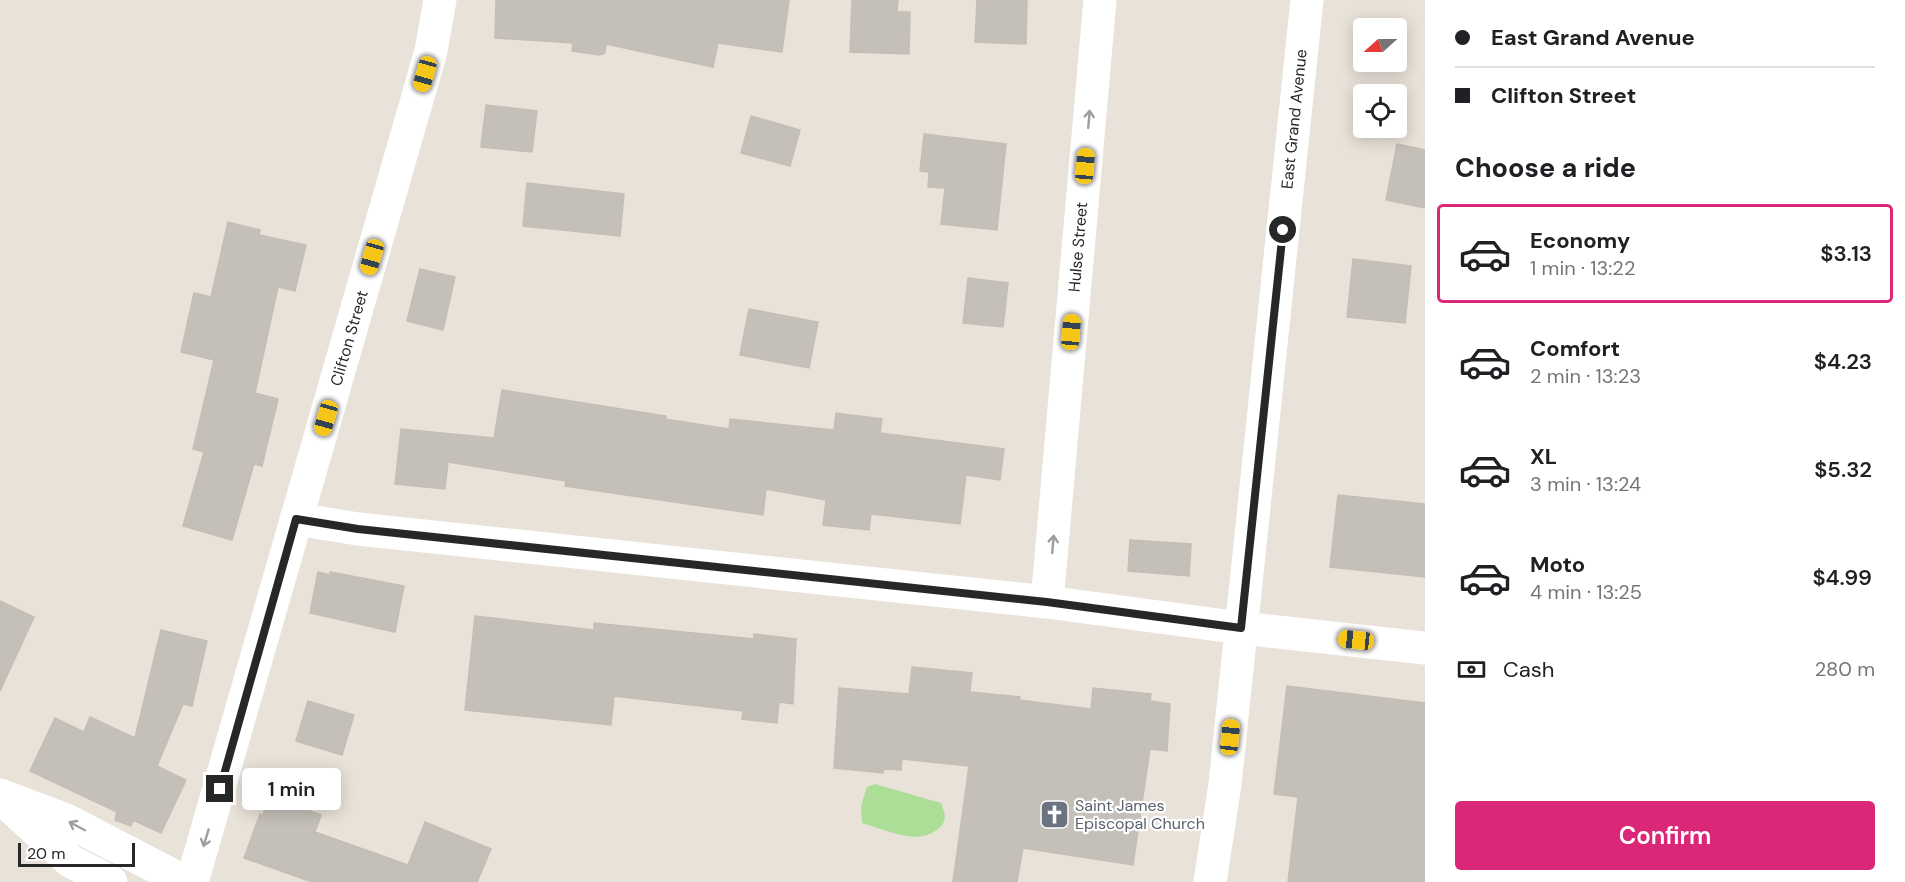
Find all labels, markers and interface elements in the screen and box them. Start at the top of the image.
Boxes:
north arrow [1353,18,1407,72]
map controls [1353,18,1407,138]
text: East Grand Avenue [1491,23,1695,52]
street label: East Grand Avenue [1276,48,1312,190]
car [411,54,439,94]
text: Clifton Street [1491,81,1636,110]
button: locate [1353,84,1407,138]
one-way arrow [1084,110,1095,130]
car [1074,147,1096,185]
text: Choose a ride [1455,150,1636,185]
street label: Hulse Street [1064,201,1092,293]
route start [1269,216,1296,243]
text: Economy [1530,226,1630,255]
icon: car [1458,227,1512,281]
car [358,237,386,277]
text: $3.13 [1820,239,1872,268]
text: 1 min · 13:22 [1530,255,1635,281]
street label: Clifton Street [325,288,373,388]
car [1060,313,1082,351]
text: Comfort [1530,334,1620,363]
icon: car [1458,335,1512,389]
text: $4.23 [1814,347,1872,376]
text: 2 min · 13:23 [1530,363,1641,389]
car [312,398,340,438]
text: XL [1530,442,1557,471]
icon: car [1458,443,1512,497]
text: $5.32 [1814,455,1872,484]
text: 3 min · 13:24 [1530,471,1641,497]
one-way arrow [1048,534,1059,554]
text: Moto [1530,550,1585,579]
icon: car [1458,551,1512,605]
text: $4.99 [1812,563,1872,592]
text: 4 min · 13:25 [1530,579,1642,605]
car [1337,629,1375,651]
icon: cash [1455,653,1488,686]
text: Cash [1503,655,1554,684]
text: 280 m [1815,656,1875,682]
car [1219,718,1241,756]
callout: 1 min [241,768,340,810]
route end [206,775,233,802]
text: 1 min [268,776,315,802]
place label: Saint James Episcopal Church [1075,795,1205,834]
church icon: Saint James Episcopal Church [1038,798,1070,830]
button: Confirm [1455,801,1875,870]
one-way arrow [69,820,86,832]
one-way arrow [200,828,211,847]
scale bar [18,840,135,868]
text: 20 m [27,843,66,864]

